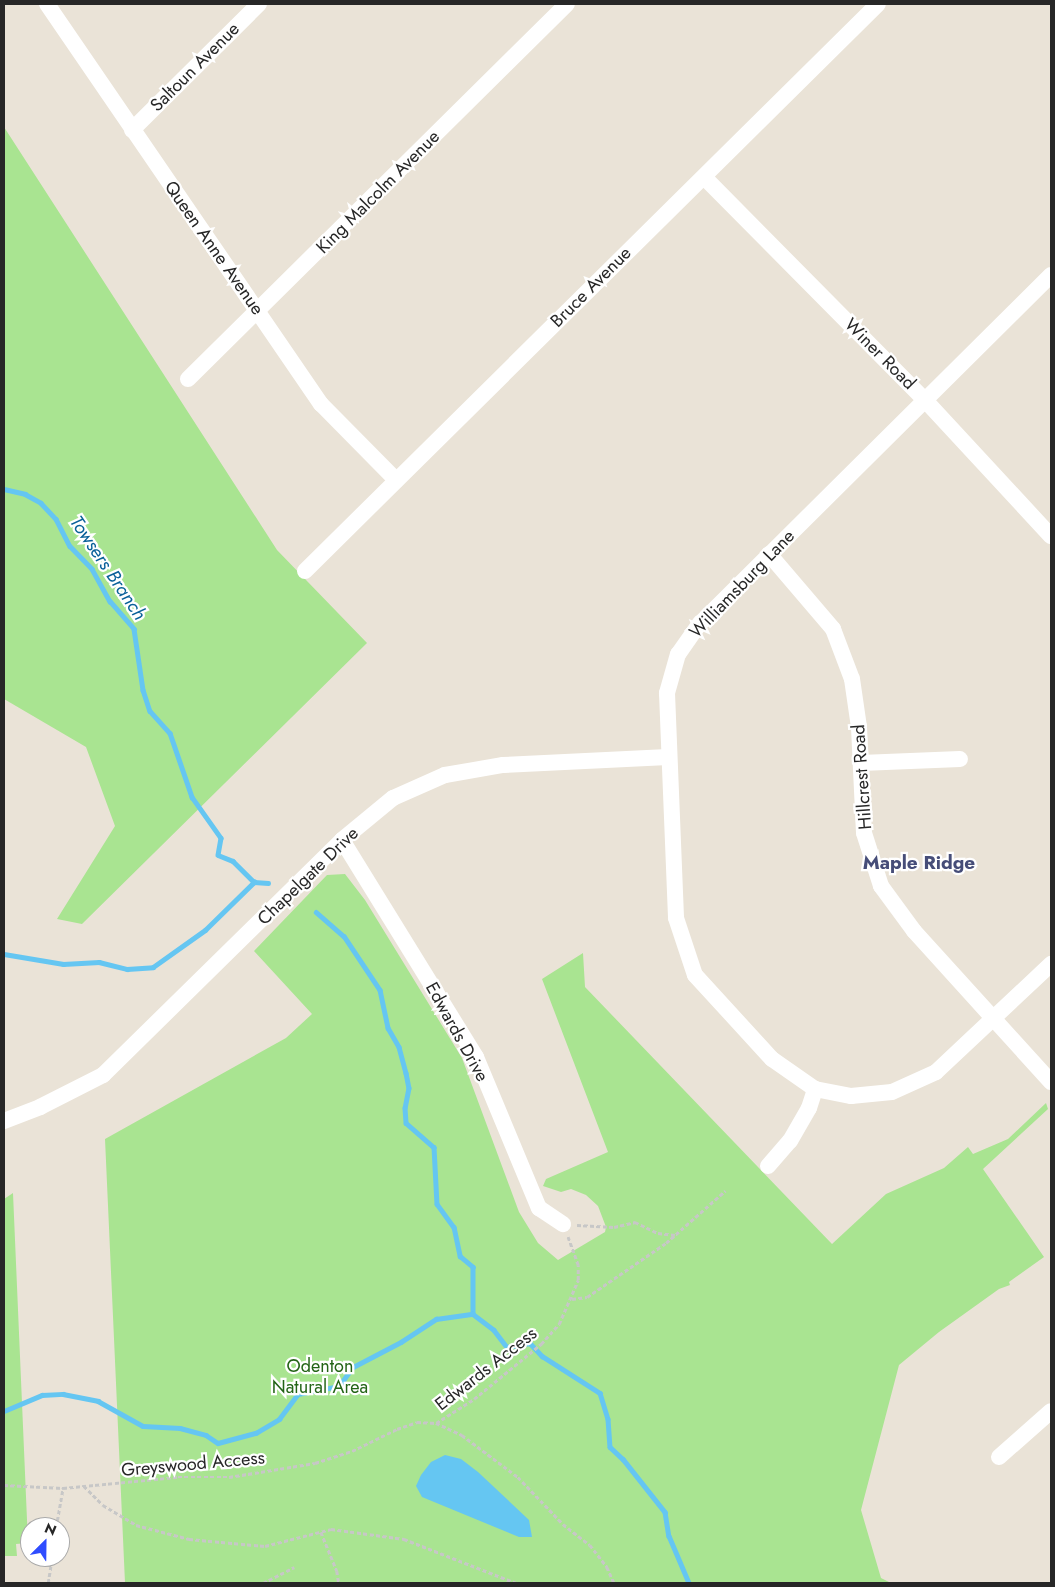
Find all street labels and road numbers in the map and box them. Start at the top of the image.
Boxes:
street label: Saltoun Avenue [146,18,244,116]
street label: King Malcolm Avenue [312,126,444,258]
street label: Queen Anne Avenue [160,177,268,319]
street label: Bruce Avenue [546,242,636,332]
street label: Winer Road [840,314,920,394]
street label: Williamsburg Lane [685,525,799,643]
street label: Hillcrest Road [848,724,876,830]
street label: Chapelgate Drive [253,822,363,930]
street label: Edwards Drive [421,979,493,1085]
street label: Edwards Access [431,1323,541,1415]
street label: Greyswood Access [120,1447,266,1481]

